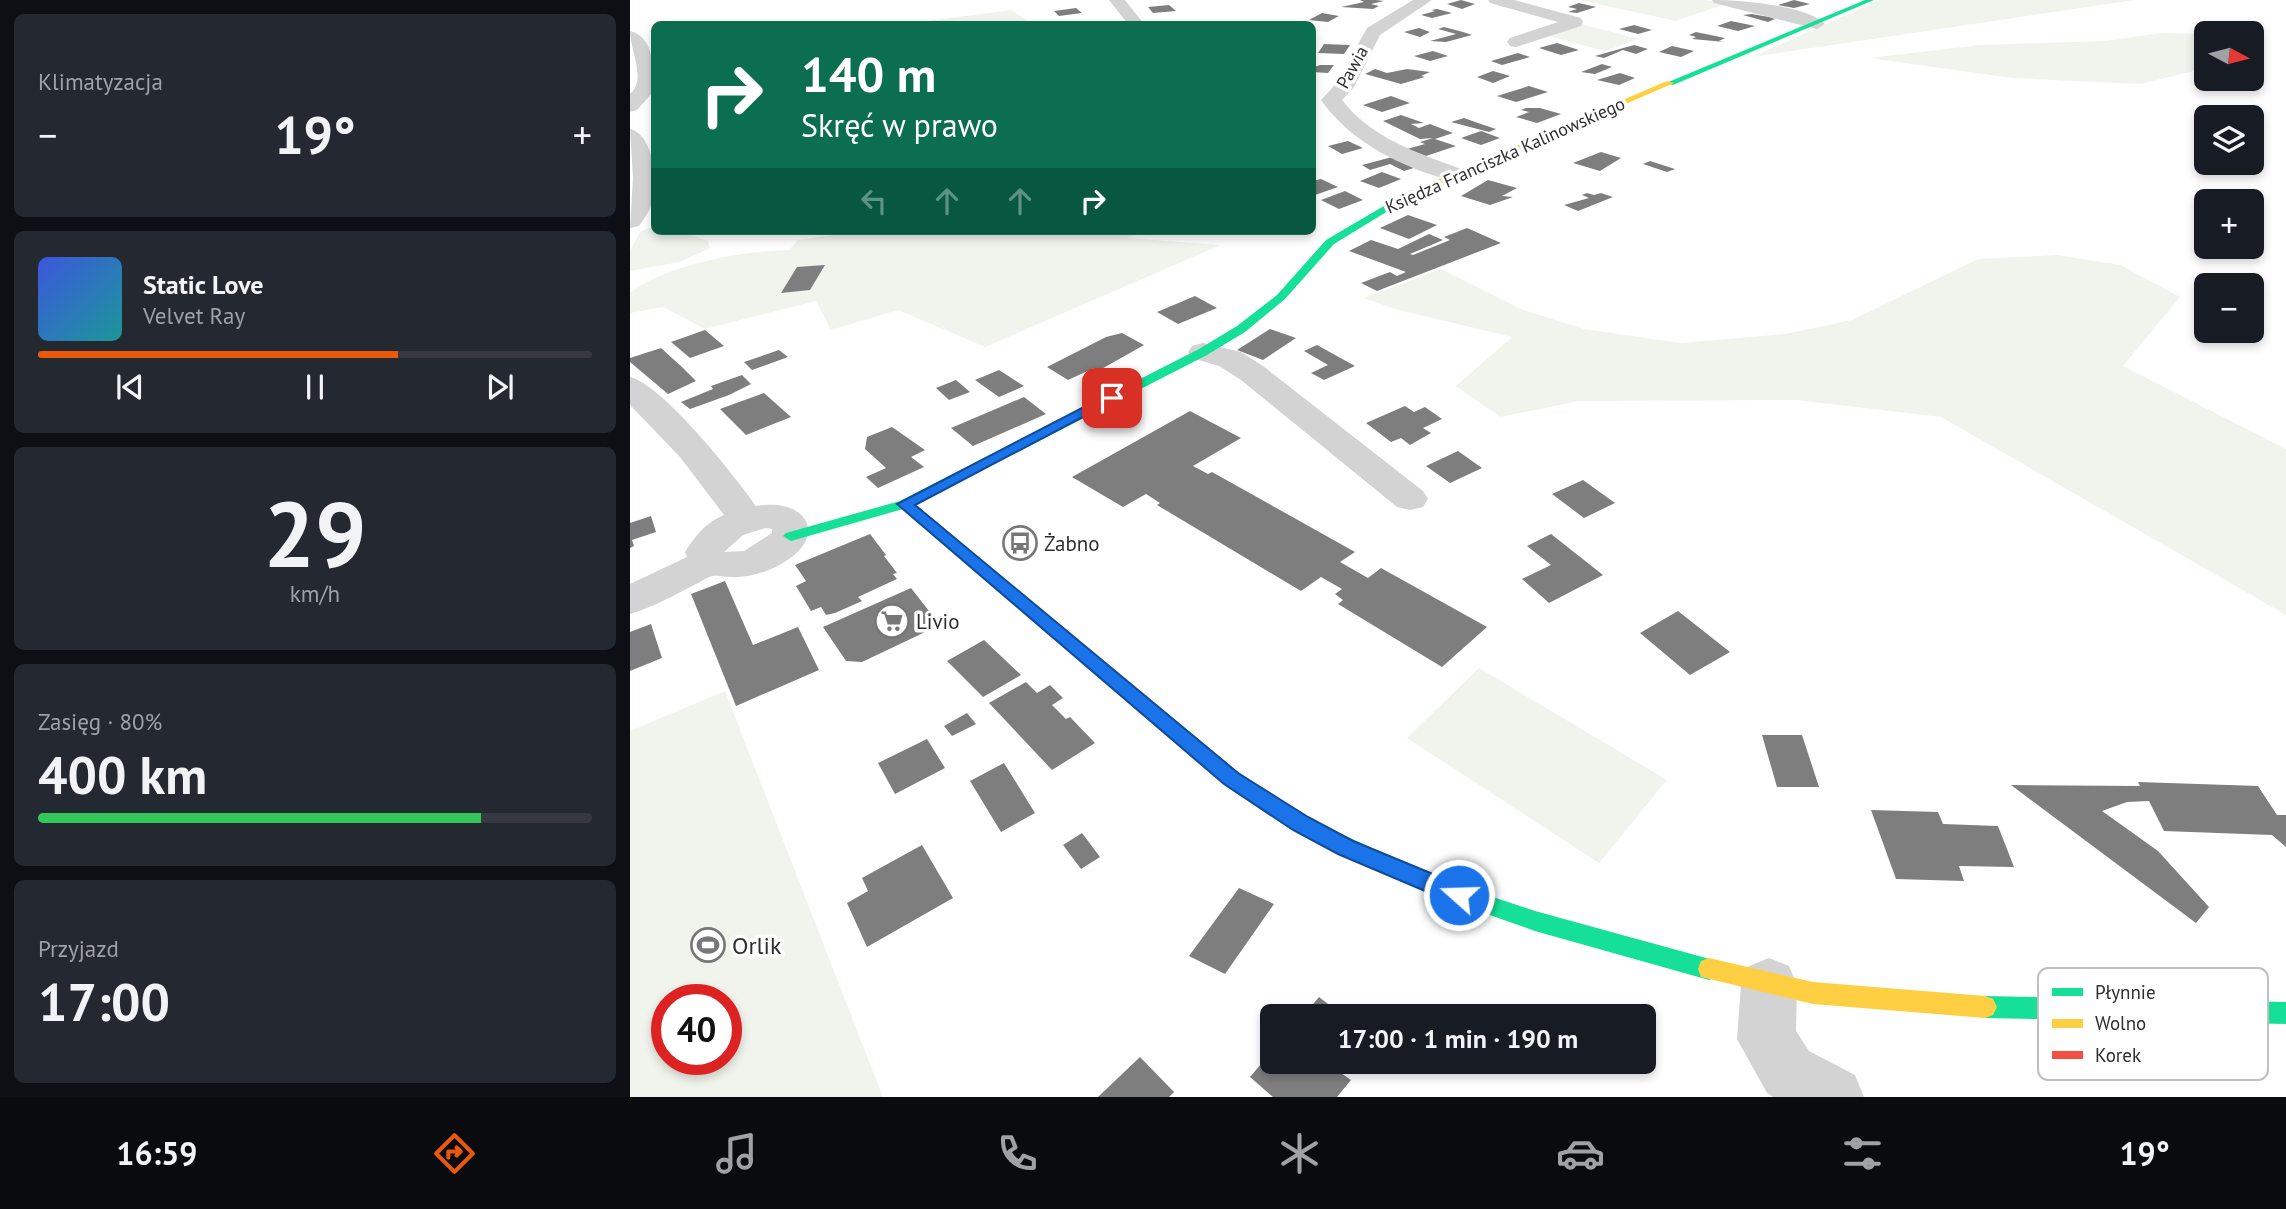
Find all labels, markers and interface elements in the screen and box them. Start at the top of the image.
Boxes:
north arrow [2194,21,2264,91]
map controls [2194,21,2264,343]
text: 140 m [801,42,936,106]
street label: Pawia [1331,42,1373,92]
icon: right [686,49,777,140]
text: Klimatyzacja [38,67,163,96]
street label: Księdza Franciszka Kalinowskiego [1382,92,1628,218]
text: 19° [274,101,356,168]
text: Skręć w prawo [801,104,998,146]
button: layers [2194,105,2264,175]
text: − [38,110,57,159]
text: + [573,110,592,159]
icon: left [855,182,893,220]
icon: ahead [928,182,966,220]
icon: ahead [1001,182,1039,220]
icon: right [1074,182,1112,220]
button: + [2194,189,2264,259]
text: Static Love [143,268,264,301]
button: − [2194,273,2264,343]
text: Velvet Ray [143,301,245,330]
icon: previous [111,368,149,406]
icon: pause [296,368,334,406]
icon: next [481,368,519,406]
pin [1082,368,1142,428]
icon: arrive [1093,379,1131,417]
text: 29 [263,474,367,592]
bus stop icon: Żabno [1001,524,1039,562]
place label: Żabno [1044,530,1099,557]
text: km/h [290,579,340,608]
supermarket icon: Livio [873,602,911,640]
place label: Livio [916,608,960,635]
text: Zasięg · 80% [38,707,162,736]
text: 400 km [38,741,207,808]
position arrow [1422,858,1496,932]
sports icon: Orlik [689,926,727,964]
place label: Orlik [732,930,782,961]
text: Przyjazd [38,934,119,963]
text: 17:00 [38,968,170,1035]
legend [2038,968,2268,1080]
text: Płynnie [2095,980,2156,1004]
speed limit sign: 40 [651,984,742,1075]
text: Wolno [2095,1011,2146,1035]
text: 17:00 · 1 min · 190 m [1338,1022,1578,1055]
text: Korek [2095,1043,2141,1067]
icon: directions [430,1129,479,1178]
icon: music [712,1129,761,1178]
icon: phone [993,1129,1042,1178]
icon: climate [1275,1129,1324,1178]
icon: car [1556,1129,1605,1178]
icon: filters [1838,1129,1887,1178]
text: 16:59 [116,1132,197,1174]
text: 19° [2119,1132,2170,1174]

